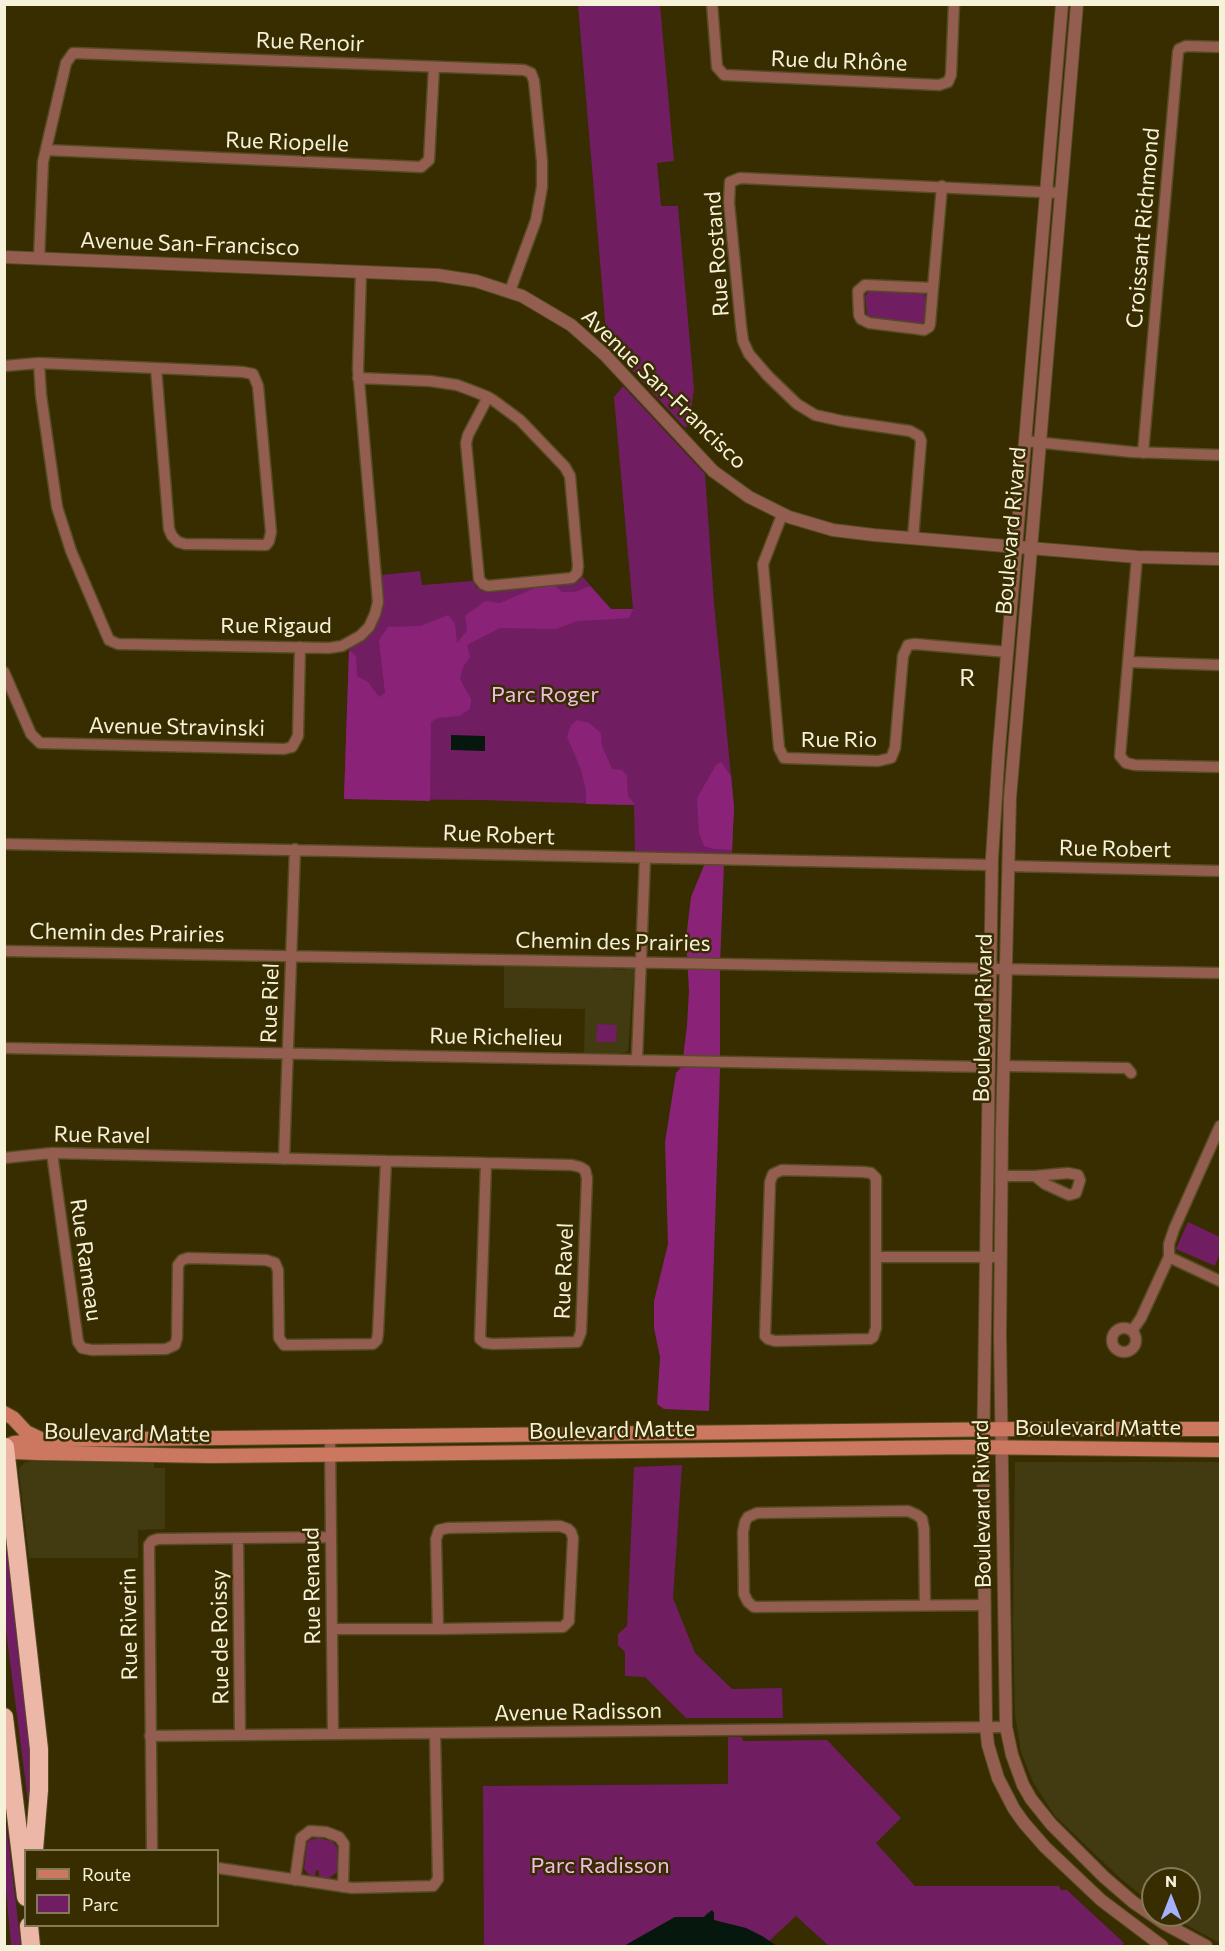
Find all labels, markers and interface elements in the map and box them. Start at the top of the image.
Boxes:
street label: Rue Renoir [255,27,365,57]
street label: Rue du Rhône [770,45,908,77]
street label: Rue Riopelle [225,127,349,157]
street label: Croissant Richmond [1121,127,1165,329]
street label: Rue Rostand [699,191,735,317]
street label: Avenue San-Francisco [80,227,300,261]
street label: Avenue San-Francisco [576,303,752,475]
street label: Boulevard Rivard [991,446,1031,616]
street label: Rue Rigaud [220,613,332,639]
district label: R [959,664,977,692]
park label: Parc Roger [491,682,599,708]
street label: Avenue Stravinski [89,712,265,742]
street label: Rue Rio [801,727,877,753]
street label: Rue Robert [442,820,556,850]
street label: Rue Robert [1059,835,1171,863]
street label: Chemin des Prairies [29,918,225,948]
street label: Chemin des Prairies [515,927,711,957]
street label: Boulevard Rivard [968,934,998,1102]
street label: Rue Riel [255,962,285,1044]
street label: Rue Richelieu [429,1023,563,1051]
street label: Rue Ravel [53,1121,151,1149]
street label: Rue Rameau [64,1197,108,1323]
street label: Rue Ravel [549,1222,579,1320]
street label: Boulevard Matte [529,1415,695,1445]
street label: Boulevard Matte [1015,1415,1181,1441]
street label: Boulevard Matte [44,1418,210,1448]
street label: Boulevard Rivard [967,1420,997,1588]
street label: Rue Renaud [298,1527,326,1645]
street label: Rue Riverin [115,1567,143,1681]
street label: Rue de Roissy [206,1569,234,1705]
street label: Avenue Radisson [494,1697,662,1727]
legend [24,1849,219,1927]
park label: Parc Radisson [530,1853,670,1879]
text: Route [82,1863,131,1885]
north arrow [1141,1867,1201,1927]
text: N [1165,1871,1177,1890]
text: Parc [82,1893,119,1915]

